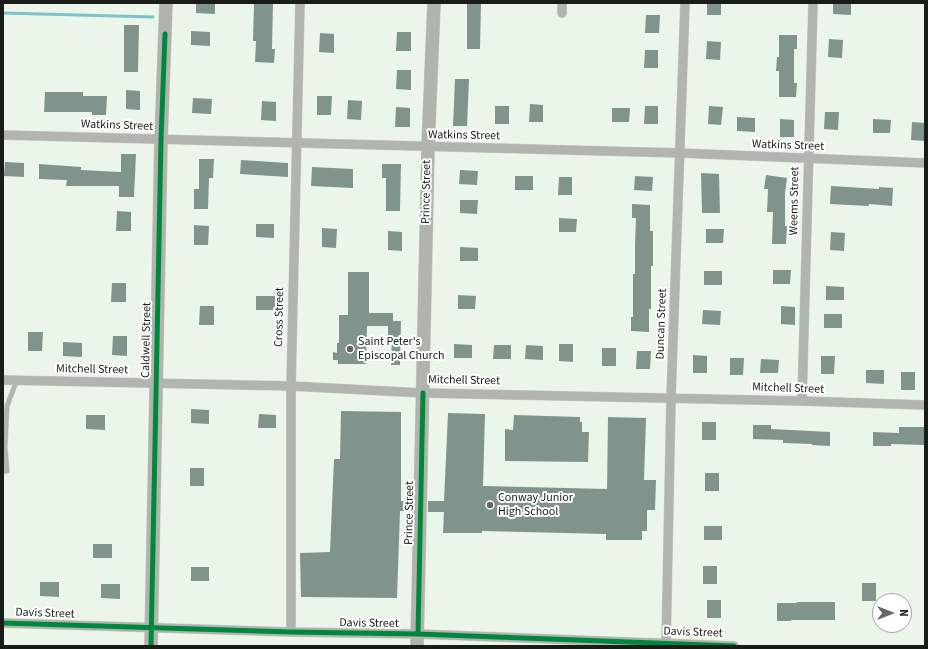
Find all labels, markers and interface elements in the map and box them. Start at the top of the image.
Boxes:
street label: Watkins Street [81,118,153,134]
street label: Watkins Street [428,128,500,144]
street label: Watkins Street [752,138,824,154]
street label: Prince Street [419,160,435,224]
street label: Weems Street [787,166,803,236]
street label: Cross Street [272,287,288,347]
street label: Duncan Street [654,288,670,360]
street label: Caldwell Street [139,302,155,378]
place label: Saint Peter's Episcopal Church [358,335,445,363]
marker: Saint Peter's Episcopal Church [345,344,355,354]
street label: Mitchell Street [56,362,128,378]
street label: Mitchell Street [428,373,500,389]
street label: Mitchell Street [752,381,824,397]
street label: Prince Street [402,481,418,545]
place label: Conway Junior High School [498,491,573,519]
marker: Conway Junior High School [485,500,495,510]
north arrow [872,593,912,633]
street label: Davis Street [15,606,75,622]
text: N [896,609,911,617]
street label: Davis Street [339,616,399,632]
street label: Davis Street [663,625,723,641]

